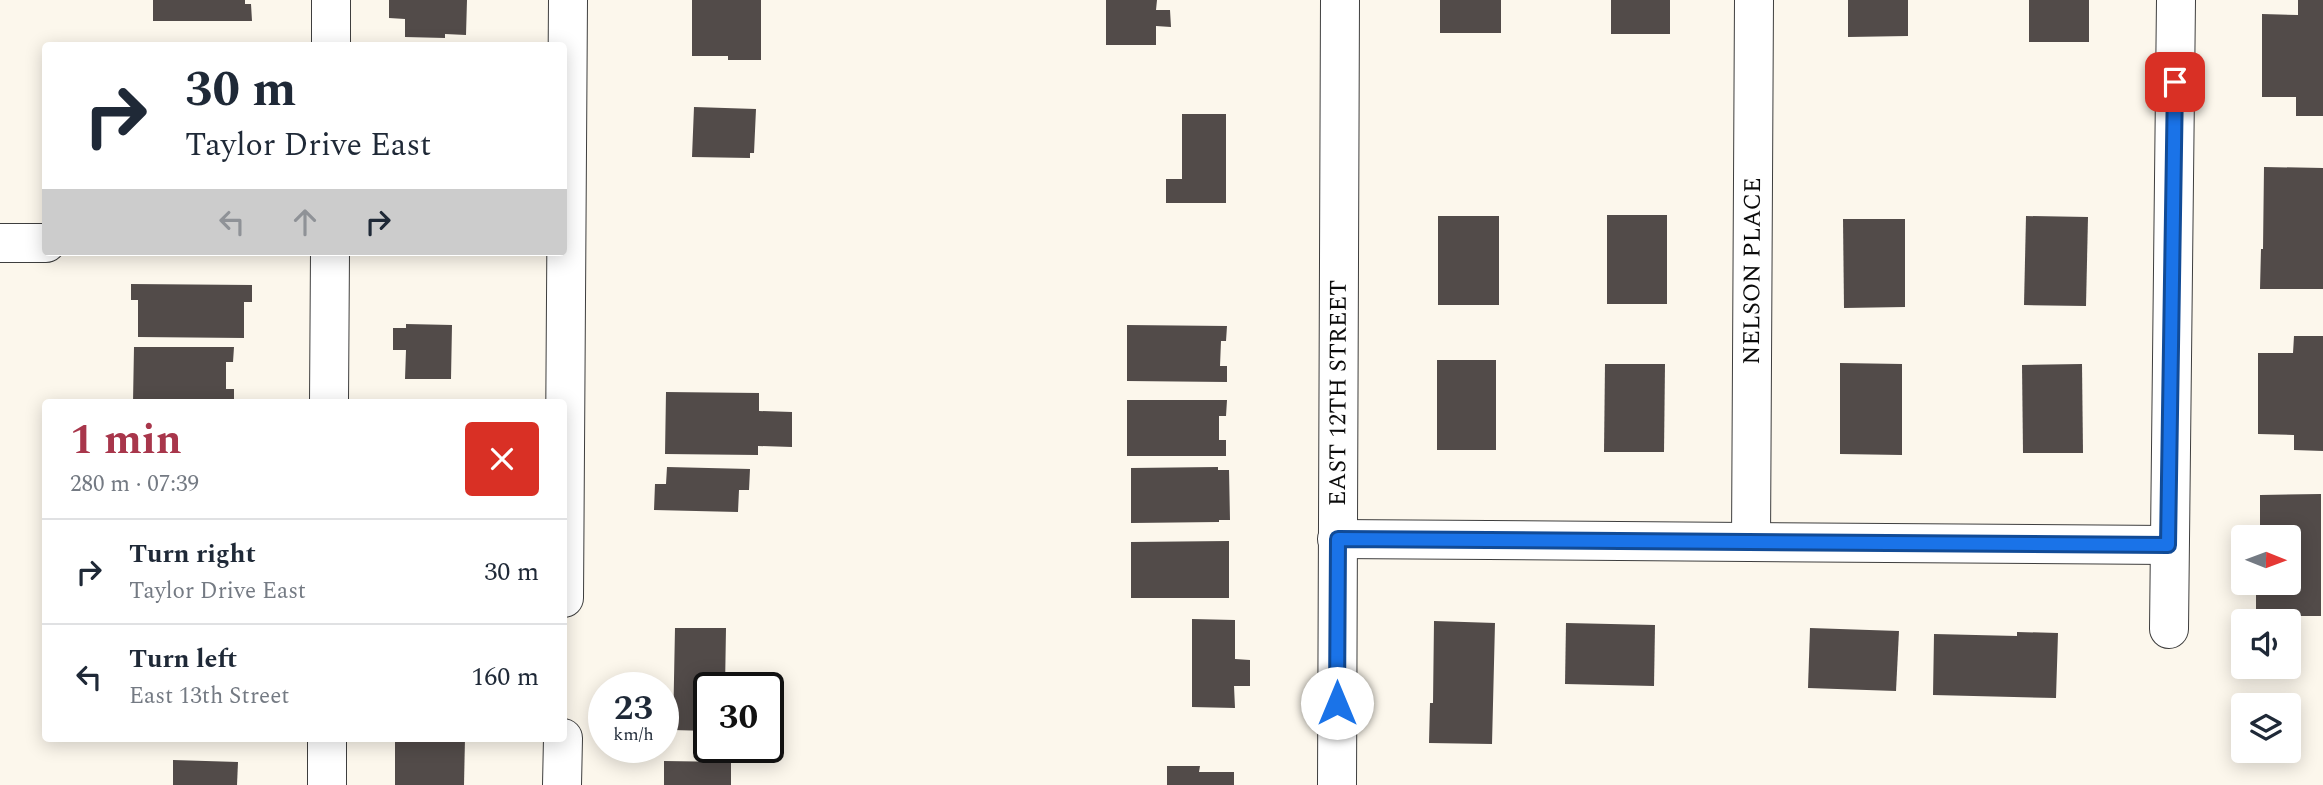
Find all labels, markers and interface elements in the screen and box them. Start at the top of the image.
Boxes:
pin [2145,52,2205,112]
text: 30 m [185,53,296,128]
icon: arrive [2156,63,2194,101]
icon: right [70,70,161,161]
text: Taylor Drive East [185,121,431,170]
street label: NELSON PLACE [1734,177,1771,365]
icon: left [213,203,251,241]
icon: ahead [286,203,324,241]
icon: right [359,203,397,241]
street label: EAST 12TH STREET [1320,280,1357,506]
text: 1 min [70,409,182,472]
button: close [465,422,539,496]
text: 280 m · 07:39 [70,467,199,502]
north arrow [2231,525,2301,595]
map controls [2231,525,2301,763]
text: Turn right [129,534,256,574]
text: 30 m [484,552,539,592]
icon: right [70,553,108,591]
text: Taylor Drive East [129,574,306,609]
button: sound [2231,609,2301,679]
text: Turn left [129,639,237,679]
text: 160 m [471,657,539,697]
icon: left [70,658,108,696]
position arrow [1300,666,1374,740]
speed limit sign: 30 [693,672,784,763]
text: East 13th Street [129,679,289,714]
text: 23 [614,682,653,735]
button: layers [2231,693,2301,763]
text: km/h [613,721,654,748]

